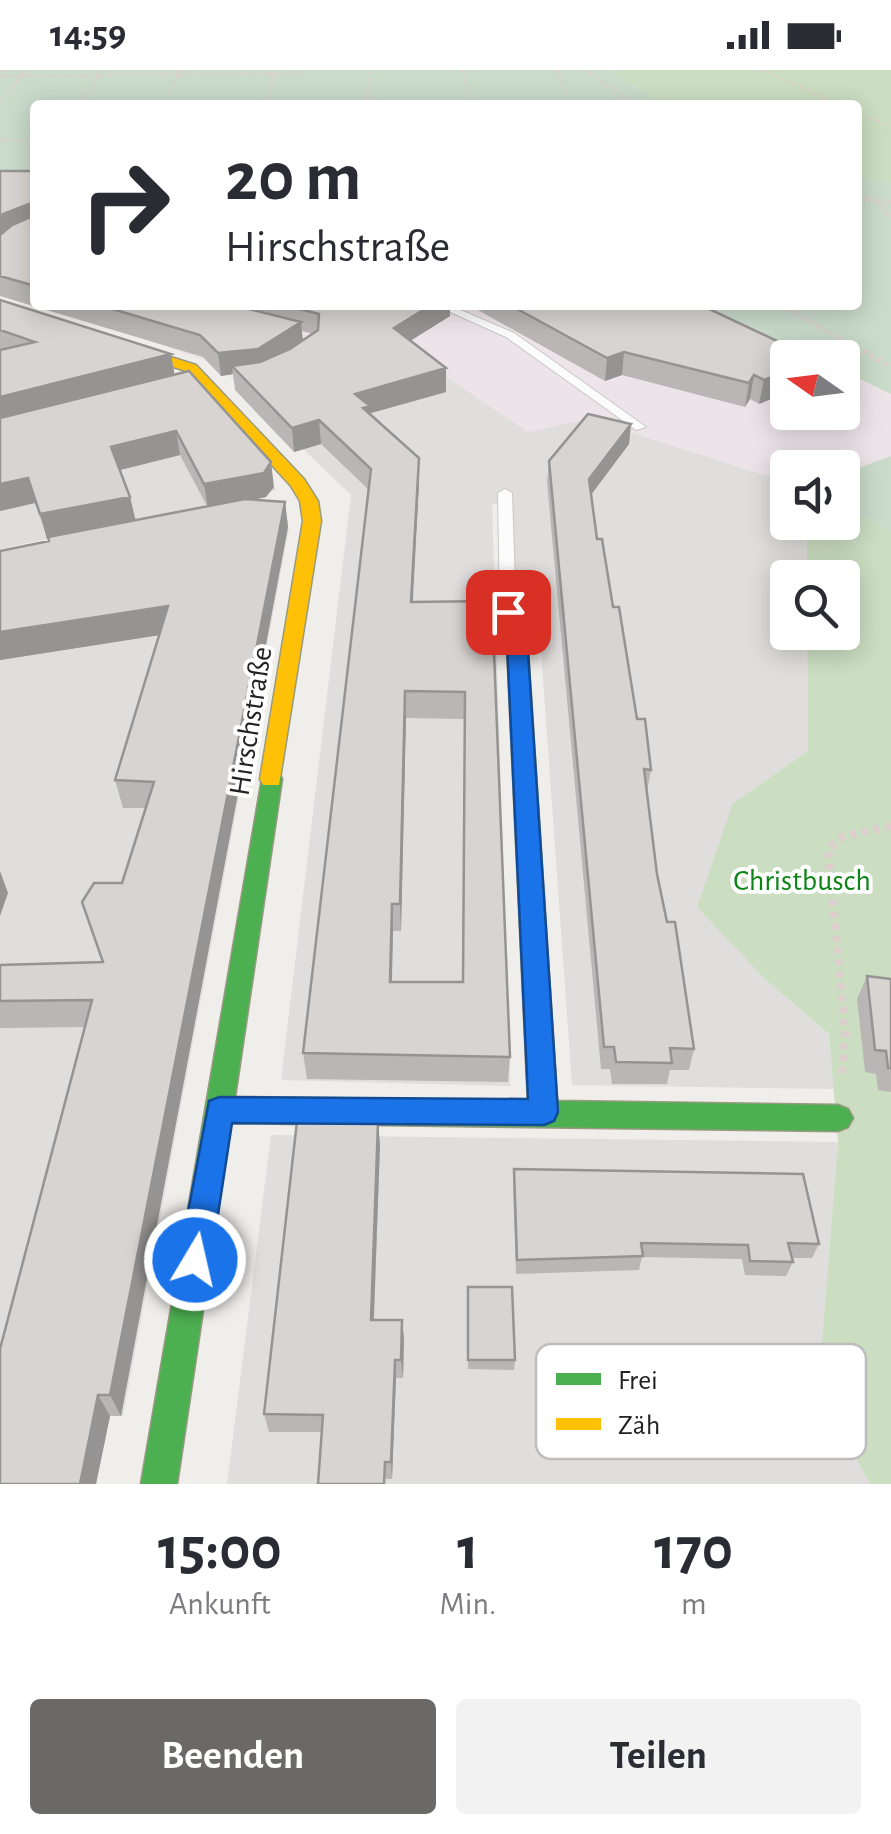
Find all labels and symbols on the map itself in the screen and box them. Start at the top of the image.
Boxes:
north arrow [770,340,860,430]
pin [466,570,551,655]
street label: Hirschstraße [224,645,278,798]
park label: Christbusch [733,866,871,896]
position arrow [143,1208,247,1312]
legend [536,1344,866,1459]
text: Frei [618,1367,658,1395]
text: Zäh [618,1412,660,1440]

